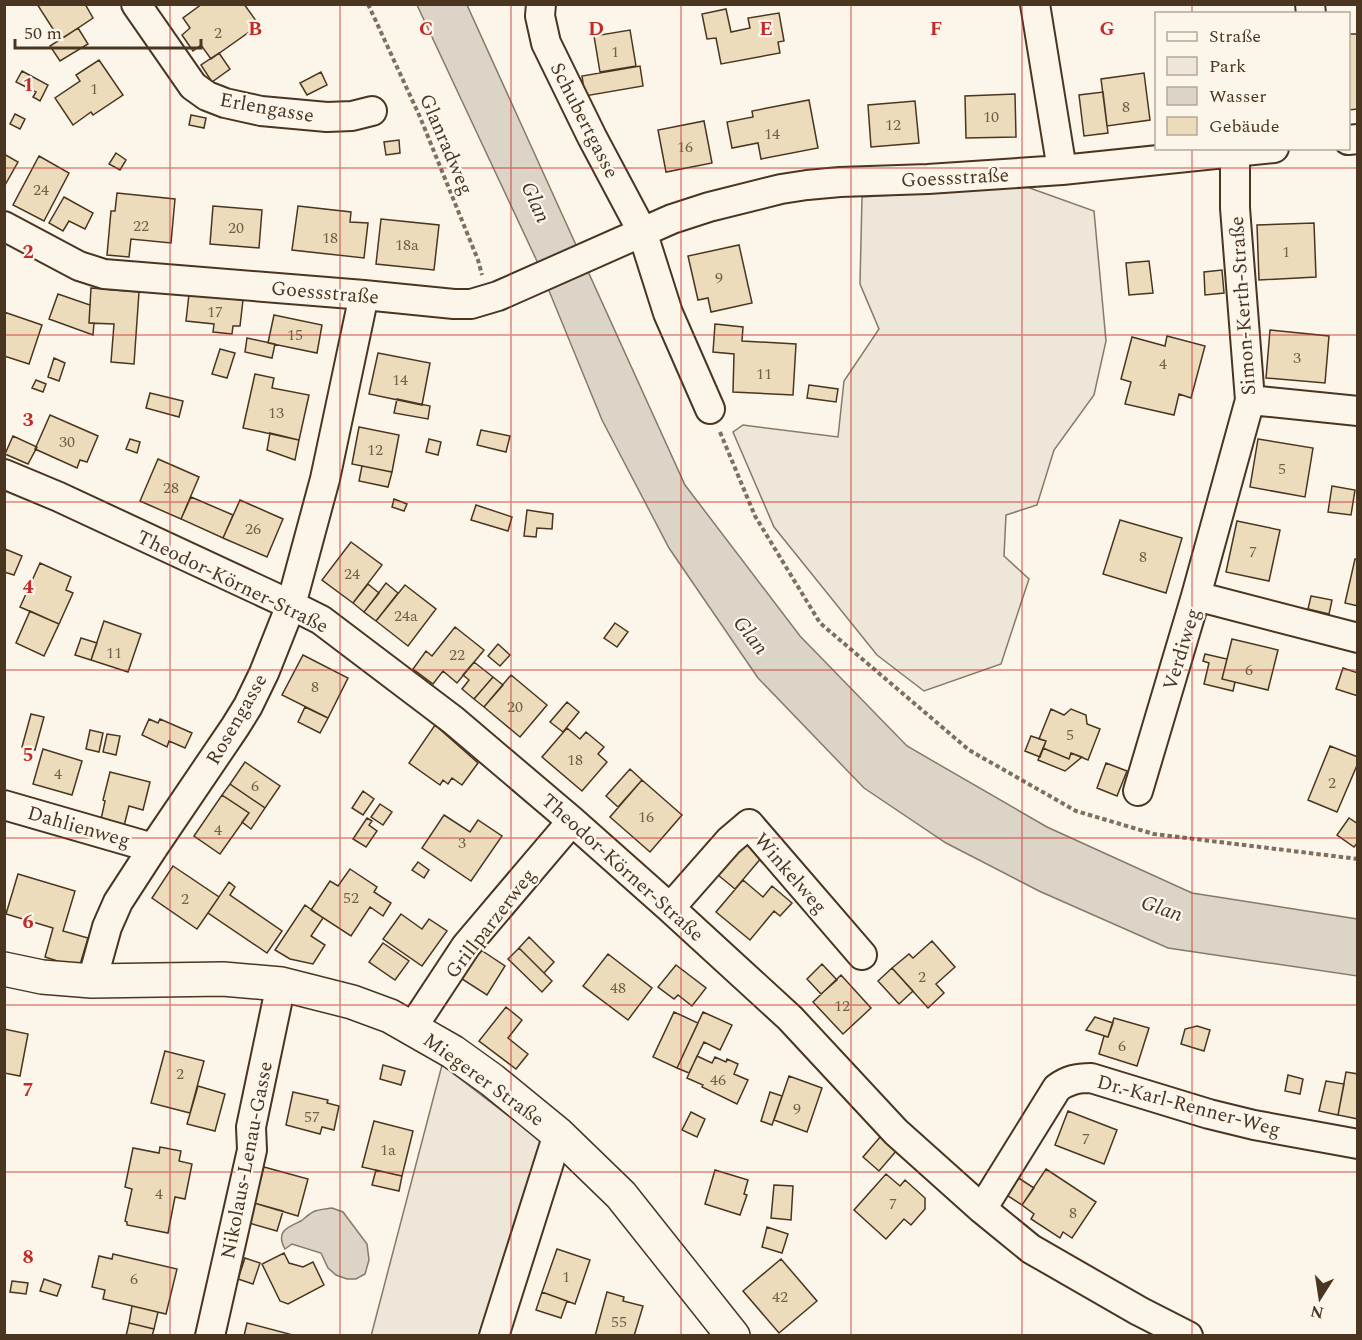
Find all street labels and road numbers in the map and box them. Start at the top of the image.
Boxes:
street label: Schubertgasse [542,57,626,184]
street label: Erlengasse [217,85,316,131]
street label: Glanradweg [411,89,481,200]
street label: Goessstraße [900,160,1010,196]
street label: Simon-Kerth-Straße [1222,215,1264,397]
street label: Goessstraße [270,273,380,313]
street label: Theodor-Körner-Straße [132,522,333,641]
street label: Verdiweg [1155,604,1209,694]
street label: Rosengasse [199,668,275,771]
street label: Theodor-Körner-Straße [534,786,710,949]
street label: Dahlienweg [24,798,134,856]
street label: Winkelweg [746,826,834,921]
street label: Grillparzerweg [438,862,544,985]
street label: Miegerer Straße [416,1025,550,1134]
street label: Nikolaus-Lenau-Gasse [213,1059,281,1262]
street label: Dr.-Karl-Renner-Weg [1093,1067,1284,1145]

